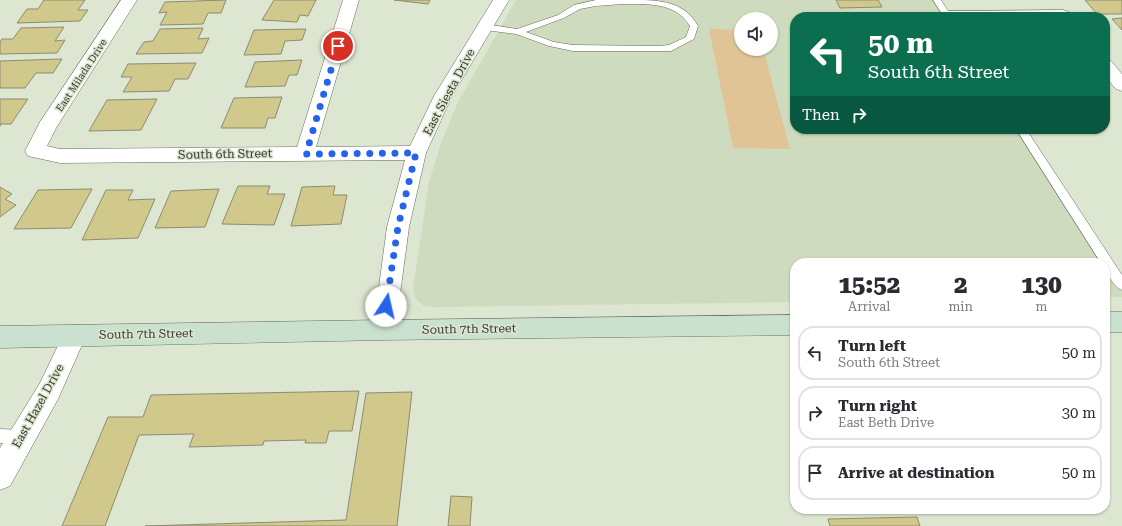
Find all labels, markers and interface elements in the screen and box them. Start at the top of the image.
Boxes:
map controls [734,12,778,56]
button: sound [734,12,778,56]
text: 50 m [868,27,933,60]
icon: left [802,28,854,80]
pin [321,29,355,63]
icon: arrive [327,35,349,57]
street label: East Milada Drive [54,36,109,114]
street label: East Siesta Drive [420,46,478,138]
text: South 6th Street [868,61,1009,82]
icon: right [848,104,870,126]
text: Then [802,106,840,124]
street label: South 6th Street [178,146,273,162]
text: 15:52 [838,271,900,299]
text: 2 [954,271,967,299]
text: 130 [1021,271,1062,299]
position arrow [365,285,407,327]
text: Arrival [848,299,890,314]
text: min [948,299,973,314]
text: m [1035,299,1047,314]
street label: South 7th Street [422,321,517,337]
street label: South 7th Street [99,326,194,342]
text: Turn left [838,337,906,355]
icon: left [804,342,826,364]
text: 50 m [1062,344,1096,362]
text: South 6th Street [838,355,940,370]
street label: East Hazel Drive [9,361,67,451]
text: Turn right [838,397,917,415]
icon: right [804,402,826,424]
text: 30 m [1062,404,1096,422]
text: East Beth Drive [838,415,934,430]
icon: arrive [804,462,826,484]
text: Arrive at destination [838,464,994,482]
text: 50 m [1062,464,1096,482]

